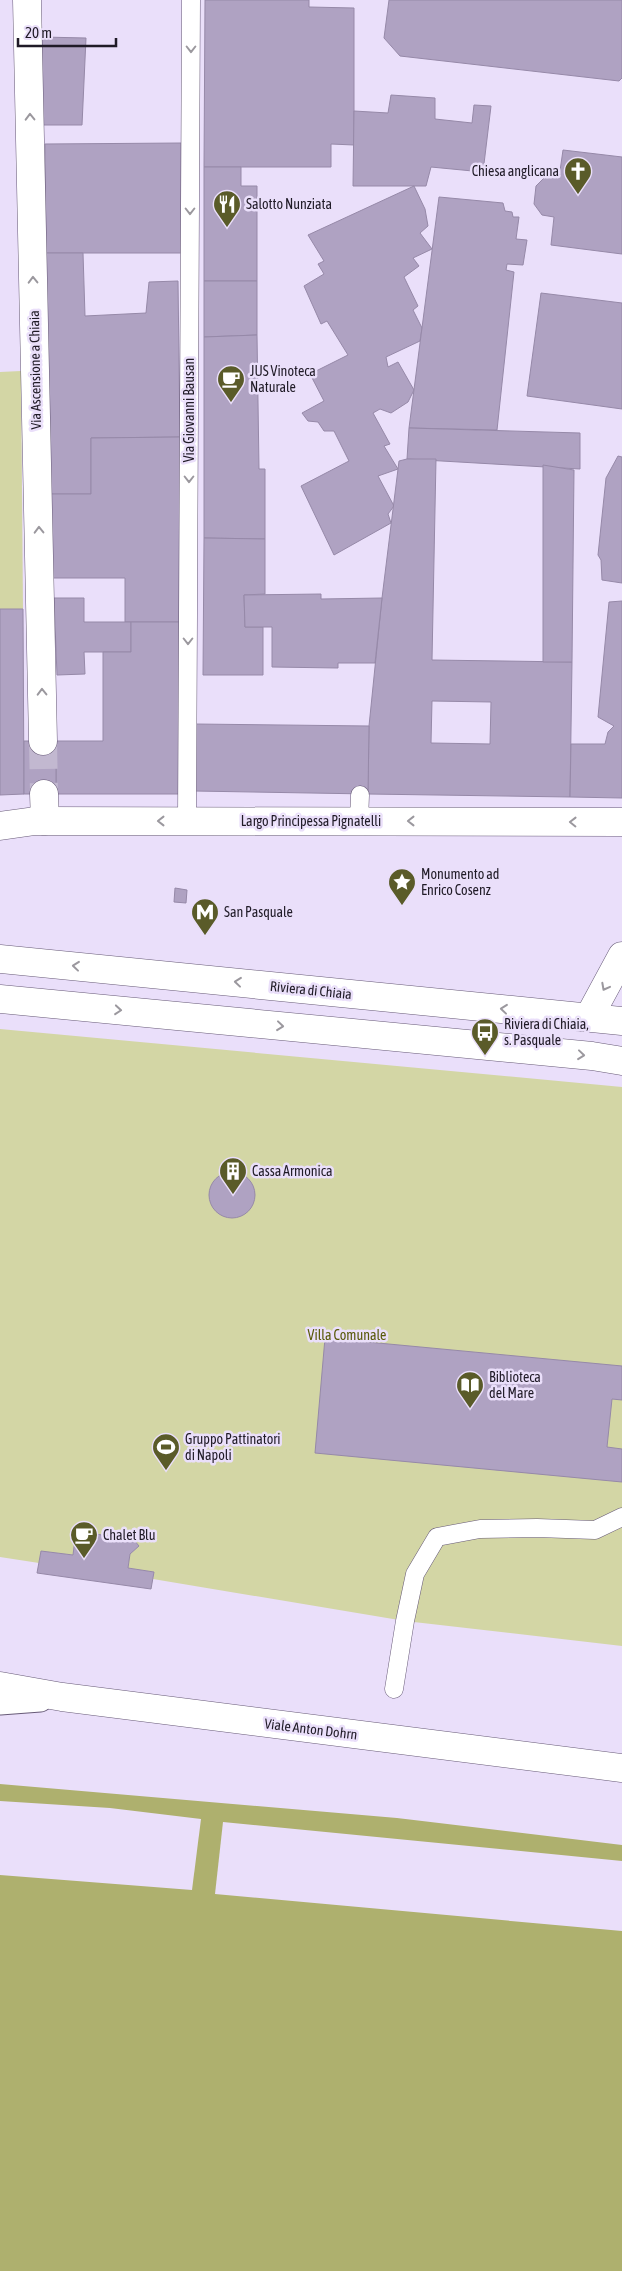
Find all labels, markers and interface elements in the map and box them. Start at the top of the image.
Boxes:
scale bar [18,15,115,47]
text: 20 m [25,24,52,41]
one-way arrow [186,45,196,53]
one-way arrow [24,113,35,121]
church icon: Chiesa anglicana [563,156,593,195]
place label: Chiesa anglicana [472,163,559,179]
restaurant icon: Salotto Nunziata [212,189,242,228]
place label: Salotto Nunziata [246,196,332,212]
one-way arrow [185,208,195,215]
one-way arrow [28,275,38,283]
street label: Via Ascensione a Chiaia [26,310,44,430]
street label: Via Giovanni Bausan [181,358,197,462]
place label: JUS Vinoteca Naturale [250,363,316,395]
cafe icon: JUS Vinoteca Naturale [216,364,246,403]
one-way arrow [184,475,194,483]
one-way arrow [33,525,44,533]
one-way arrow [183,638,193,645]
one-way arrow [37,688,47,696]
street label: Largo Principessa Pignatelli [241,813,381,829]
one-way arrow [157,816,164,826]
one-way arrow [407,816,414,826]
one-way arrow [569,817,577,827]
place label: Monumento ad Enrico Cosenz [421,866,499,898]
place icon: Monumento ad Enrico Cosenz [387,867,417,906]
metro station icon: San Pasquale [190,897,220,936]
place label: San Pasquale [224,904,293,920]
one-way arrow [72,961,80,972]
one-way arrow [233,977,241,988]
street label: Riviera di Chiaia [269,978,353,1002]
one-way arrow [602,981,612,990]
one-way arrow [500,1004,508,1015]
one-way arrow [114,1005,122,1016]
place label: Riviera di Chiaia, s. Pasquale [504,1016,589,1048]
bus stop icon: Riviera di Chiaia, s. Pasquale [470,1017,500,1056]
one-way arrow [276,1020,284,1031]
one-way arrow [578,1049,586,1060]
building icon: Cassa Armonica [218,1156,248,1195]
place label: Cassa Armonica [252,1163,332,1179]
park label: Villa Comunale [308,1327,386,1343]
place label: Biblioteca del Mare [489,1369,541,1401]
library icon: Biblioteca del Mare [455,1370,485,1409]
place label: Gruppo Pattinatori di Napoli [185,1431,281,1463]
sports icon: Gruppo Pattinatori di Napoli [151,1432,181,1471]
cafe icon: Chalet Blu [69,1520,99,1559]
place label: Chalet Blu [103,1527,156,1543]
street label: Viale Anton Dohrn [264,1715,358,1743]

